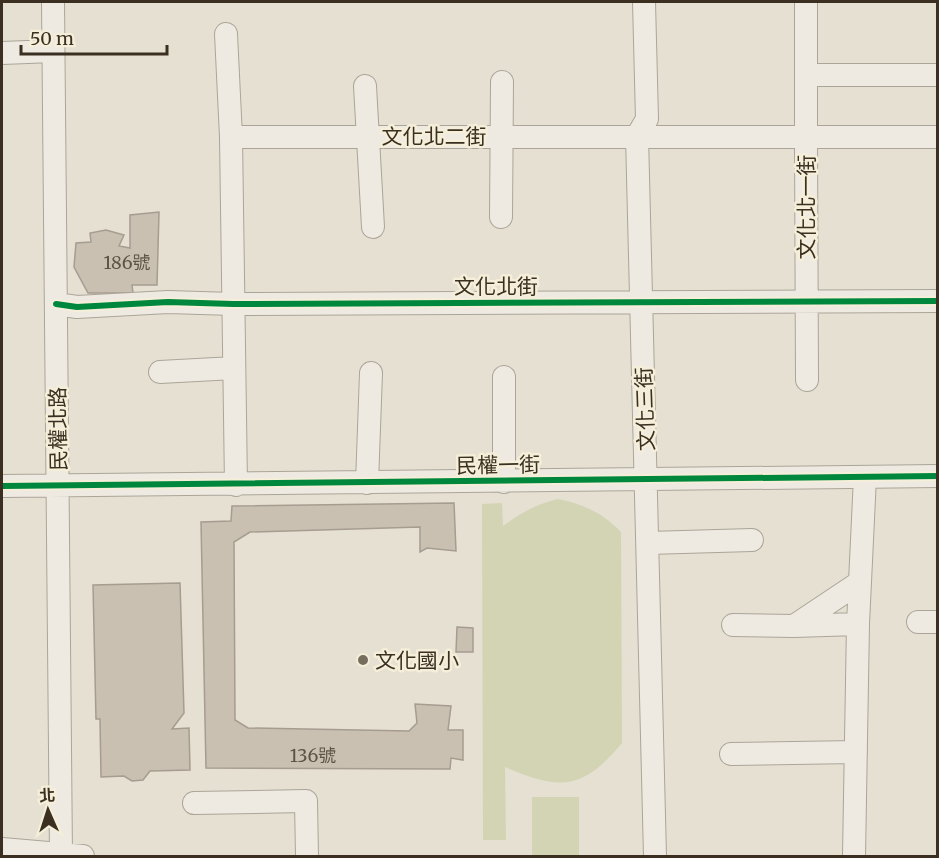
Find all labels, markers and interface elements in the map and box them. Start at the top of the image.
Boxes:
scale bar [21,18,166,56]
text: 50 m [30,27,74,50]
street label: 文化北二街 [382,123,487,150]
street label: 文化北一街 [793,155,820,260]
house number: 186號 [103,251,151,274]
street label: 文化北街 [454,273,538,300]
street label: 文化三街 [630,367,660,451]
street label: 民權北路 [44,387,72,471]
street label: 民權一街 [456,451,540,479]
place label: 文化國小 [375,647,459,674]
marker: 文化國小 [356,653,370,667]
house number: 136號 [290,744,336,767]
north arrow [18,780,78,840]
text: 北 [39,785,56,805]

